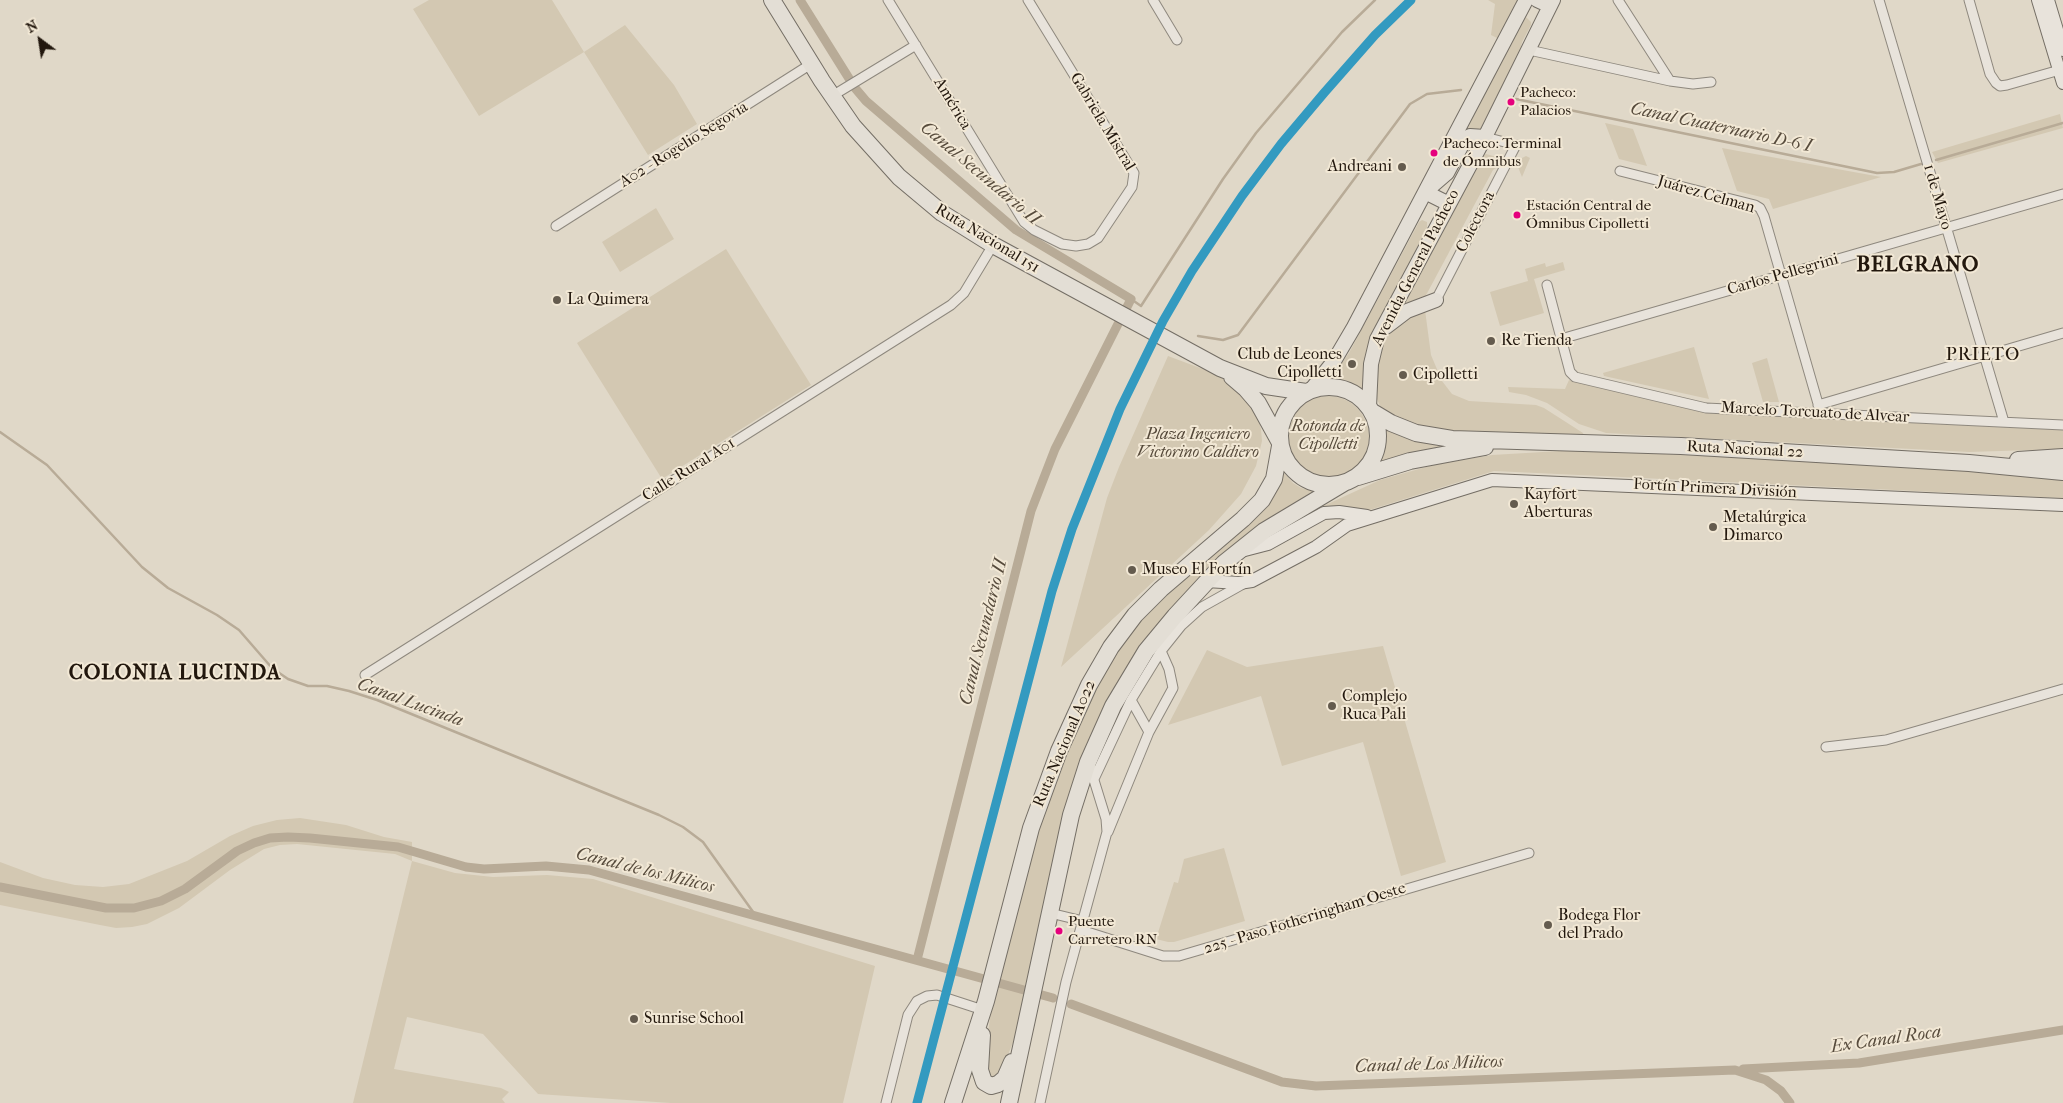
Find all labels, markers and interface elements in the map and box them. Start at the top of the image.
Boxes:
north arrow [15,15,65,65]
text: N [23,17,41,37]
street label: Gabriela Mistral [1065,69,1139,175]
street label: América [929,74,975,134]
place label: Pacheco: Palacios [1520,84,1576,119]
marker: Pacheco: Palacios [1506,97,1516,107]
street label: A02 - Rogelio Segovia [616,98,752,192]
water label: Canal Cuaternario D-6 I [1628,98,1814,158]
water label: Canal Secundario II [916,118,1044,230]
place label: Pacheco: Terminal de Ómnibus [1443,135,1562,170]
marker: Pacheco: Terminal de Ómnibus [1429,148,1439,158]
place label: Andreani [1328,157,1392,177]
marker: Andreani [1396,161,1408,173]
street label: 1 de Mayo [1918,162,1956,232]
street label: Juárez Celman [1655,172,1757,218]
street label: Avenida General Pacheco [1368,186,1464,350]
street label: Colectora [1452,188,1500,256]
place label: Estación Central de Ómnibus Cipolletti [1526,197,1651,232]
street label: Ruta Nacional 151 [931,200,1043,278]
marker: Estación Central de Ómnibus Cipolletti [1512,210,1522,220]
street label: Carlos Pellegrini [1725,250,1841,300]
district label: BELGRANO [1856,253,1980,279]
place label: La Quimera [567,290,649,310]
marker: La Quimera [551,294,563,306]
place label: Re Tienda [1501,331,1572,351]
marker: Re Tienda [1485,335,1497,347]
place label: Club de Leones Cipolletti [1237,345,1342,383]
district label: PRIETO [1945,345,2021,367]
marker: Club de Leones Cipolletti [1346,358,1358,370]
place label: Cipolletti [1413,365,1478,385]
marker: Cipolletti [1397,369,1409,381]
street label: Marcelo Torcuato de Alvear [1720,398,1910,428]
park label: Rotonda de Cipolletti [1291,417,1365,455]
park label: Plaza Ingeniero Victorino Caldiero [1137,425,1259,463]
street label: Calle Rural A01 [639,434,739,506]
street label: Ruta Nacional 22 [1686,437,1804,463]
street label: Fortín Primera División [1633,475,1797,503]
place label: Kayfort Aberturas [1524,485,1592,523]
marker: Kayfort Aberturas [1508,498,1520,510]
place label: Metalúrgica Dimarco [1723,508,1806,546]
marker: Metalúrgica Dimarco [1707,521,1719,533]
water label: Canal Secundario II [955,557,1013,707]
place label: Museo El Fortín [1142,560,1252,580]
marker: Museo El Fortín [1126,564,1138,576]
district label: COLONIA LUCINDA [67,661,283,687]
water label: Canal Lucinda [354,674,466,732]
street label: Ruta Nacional A022 [1030,678,1100,810]
place label: Complejo Ruca Pali [1342,687,1407,725]
marker: Complejo Ruca Pali [1326,700,1338,712]
water label: Canal de los Milicos [574,843,716,899]
street label: 225 - Paso Fotheringham Oeste [1202,879,1408,959]
place label: Bodega Flor del Prado [1558,906,1640,944]
place label: Puente Carretero RN [1068,913,1157,948]
marker: Bodega Flor del Prado [1542,919,1554,931]
marker: Puente Carretero RN [1054,926,1064,936]
place label: Sunrise School [644,1009,744,1029]
marker: Sunrise School [628,1013,640,1025]
water label: Ex Canal Roca [1829,1022,1943,1058]
water label: Canal de Los Milicos [1354,1052,1504,1078]

